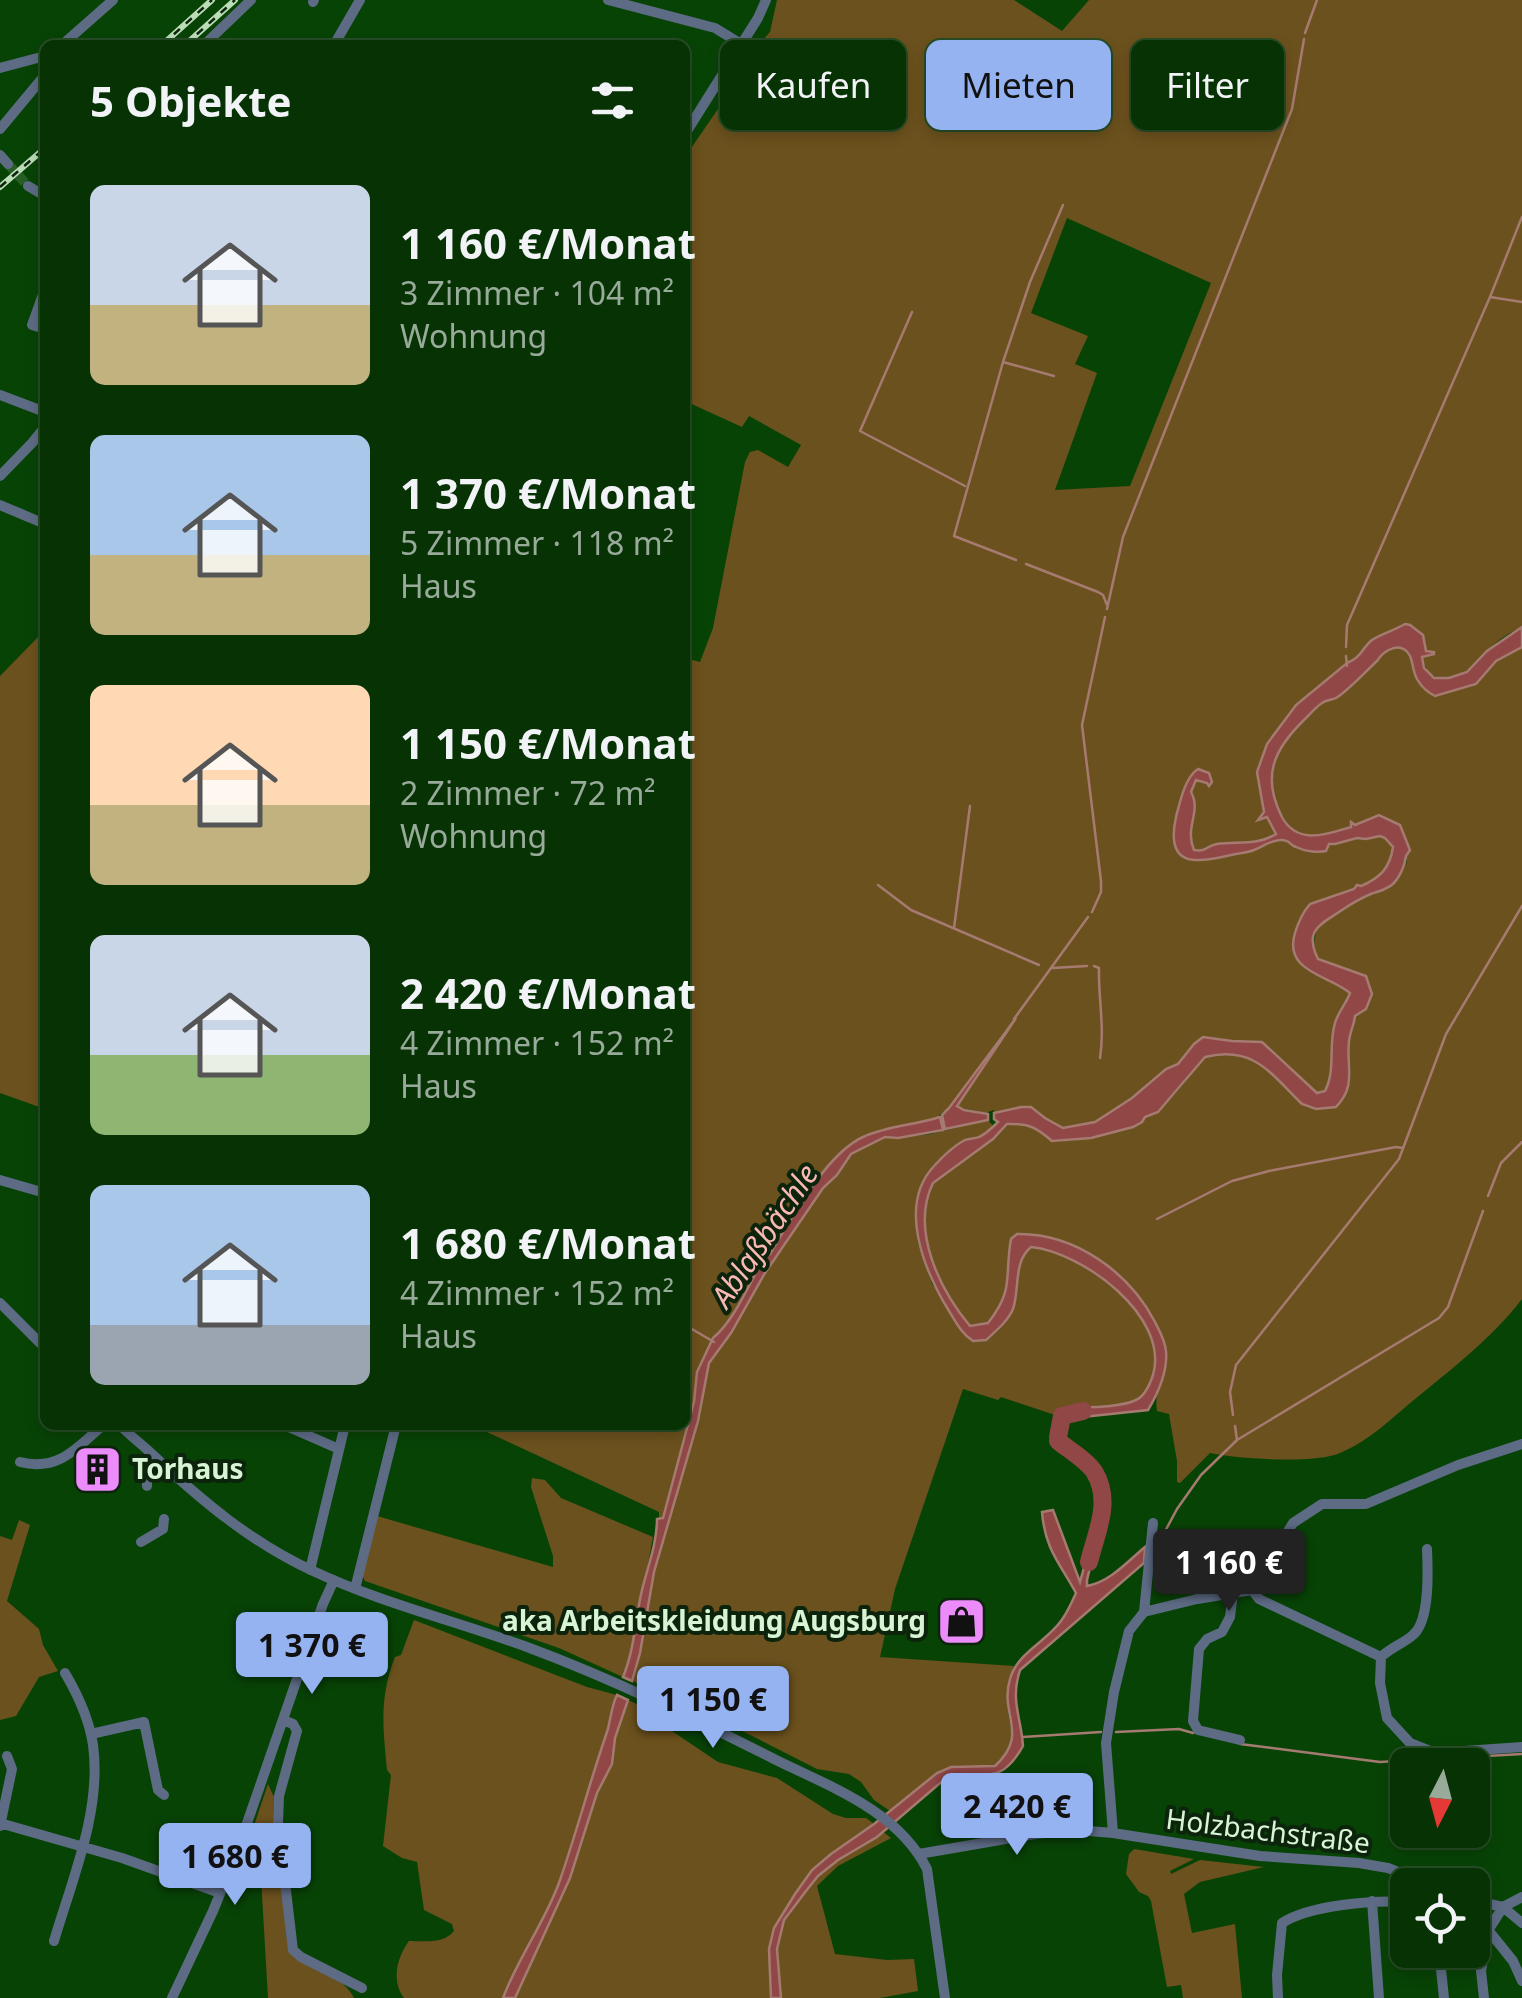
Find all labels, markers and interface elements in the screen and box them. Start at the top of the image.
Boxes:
chip: Kaufen [720,40,906,130]
chip: Mieten [926,40,1111,130]
chip: Filter [1131,40,1284,130]
text: 5 Objekte [90,72,292,129]
icon: filters [585,73,640,128]
text: 1 160 €/Monat [400,214,696,271]
icon: home [170,225,290,345]
text: 3 Zimmer · 104 m² [400,271,674,314]
text: Wohnung [400,314,547,357]
text: 1 370 €/Monat [400,464,696,521]
icon: home [170,475,290,595]
text: 5 Zimmer · 118 m² [400,521,674,564]
text: Haus [400,564,477,607]
text: 1 150 €/Monat [400,714,696,771]
icon: home [170,725,290,845]
text: 2 Zimmer · 72 m² [400,771,656,814]
text: Wohnung [400,814,547,857]
text: 2 420 €/Monat [400,964,696,1021]
icon: home [170,975,290,1095]
text: 4 Zimmer · 152 m² [400,1021,674,1064]
text: Haus [400,1064,477,1107]
water label: Ablaßbächle [700,1155,827,1317]
text: 1 680 €/Monat [400,1214,696,1271]
icon: home [170,1225,290,1345]
text: 4 Zimmer · 152 m² [400,1271,674,1314]
text: Haus [400,1314,477,1357]
building icon: Torhaus [71,1443,123,1495]
place label: Torhaus [132,1449,243,1487]
pin: 1 160 € [1137,1529,1321,1614]
text: 1 160 € [1175,1540,1283,1583]
shop icon: aka Arbeitskleidung Augsburg [935,1595,987,1647]
place label: aka Arbeitskleidung Augsburg [502,1601,926,1639]
pin: 1 370 € [220,1612,404,1697]
text: 1 370 € [258,1623,366,1666]
pin: 1 150 € [621,1666,805,1751]
text: 1 150 € [659,1677,767,1720]
north arrow [1390,1748,1490,1848]
map controls [1390,1748,1490,1968]
pin: 2 420 € [925,1773,1109,1858]
text: 2 420 € [963,1784,1071,1827]
street label: Holzbachstraße [1164,1799,1372,1861]
pin: 1 680 € [143,1823,327,1908]
text: 1 680 € [181,1834,289,1877]
button: locate [1390,1868,1490,1968]

